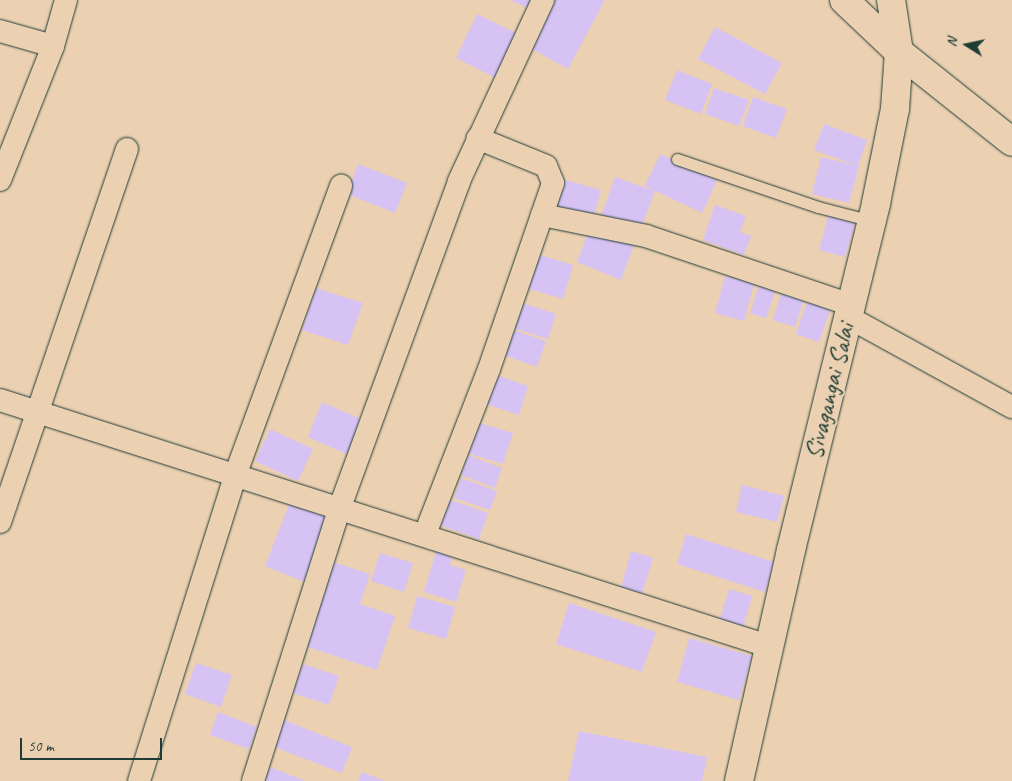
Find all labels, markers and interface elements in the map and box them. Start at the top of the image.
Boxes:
north arrow [942,20,992,70]
text: N [943,37,961,48]
street label: Sivagangai Salai [799,320,861,462]
scale bar [22,728,165,760]
text: 50 m [28,737,54,756]

